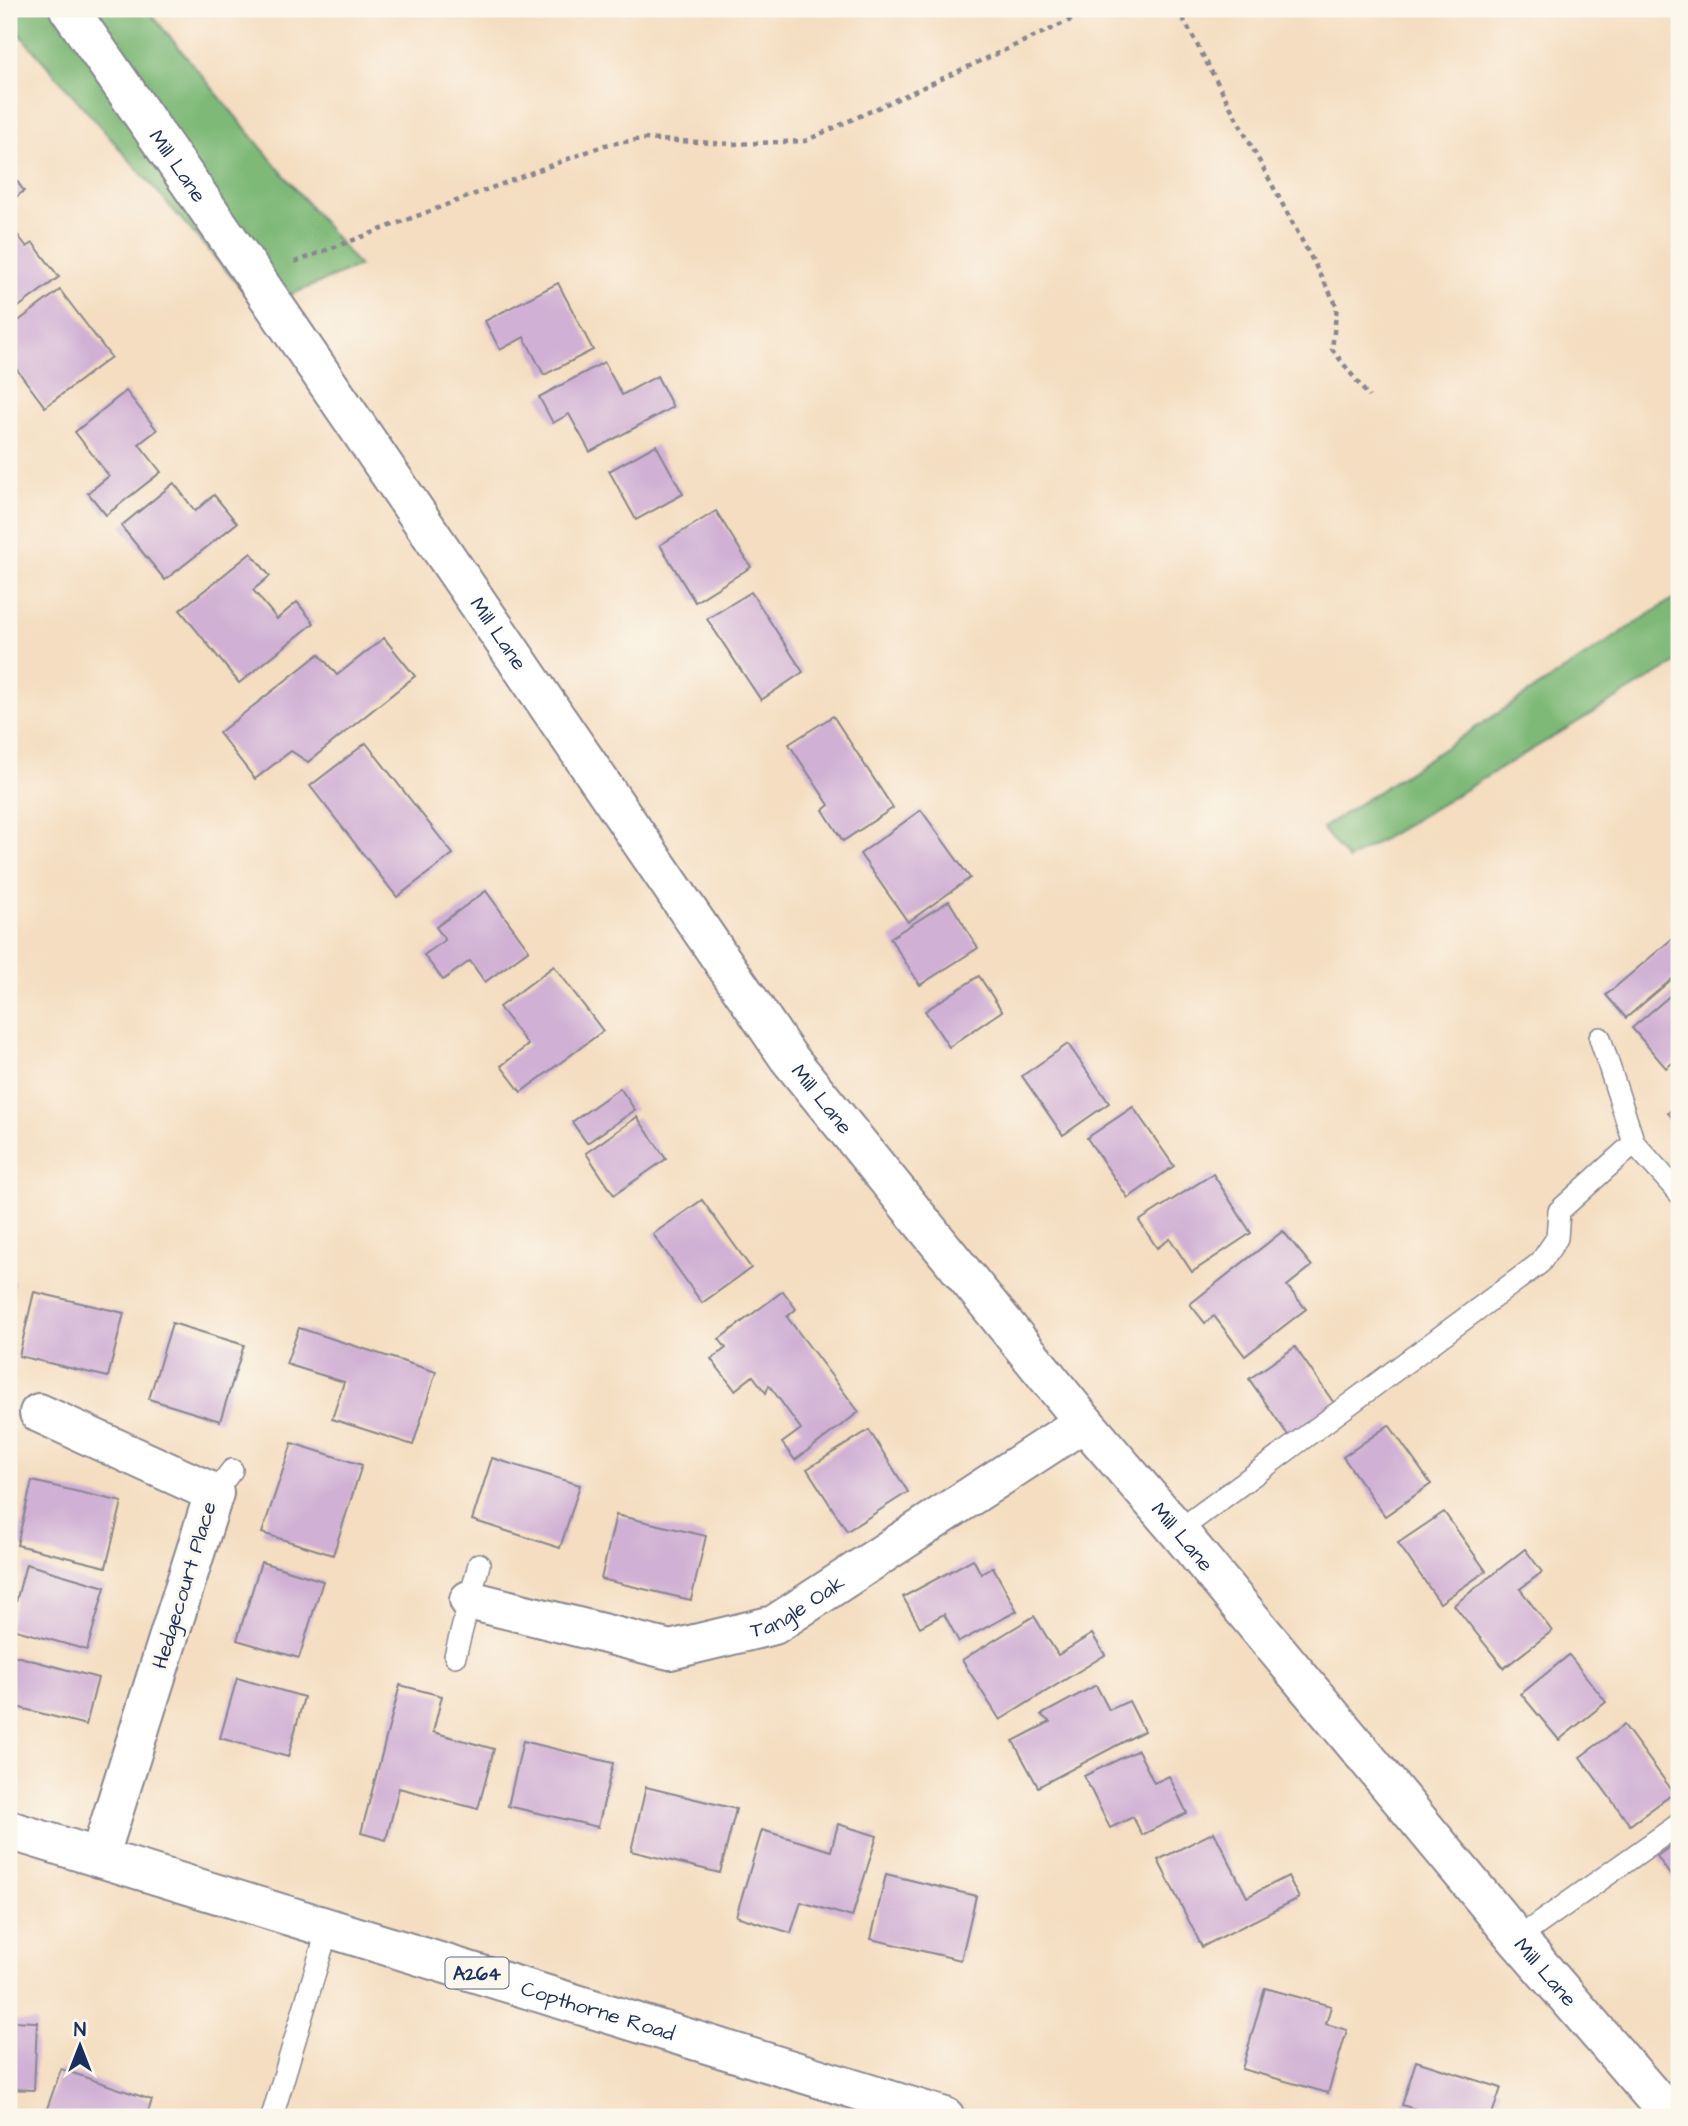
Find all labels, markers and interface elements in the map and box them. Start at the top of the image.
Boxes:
street label: Mill Lane [142,124,213,208]
street label: Mill Lane [463,591,533,676]
street label: Mill Lane [784,1058,859,1141]
street label: Mill Lane [1144,1496,1220,1578]
street label: Hedgecourt Place [145,1498,226,1673]
street label: Tangle Oak [747,1568,851,1645]
street label: Mill Lane [1507,1932,1583,2013]
road number: A264 [446,1957,508,1988]
street label: Copthorne Road [517,1974,678,2048]
north arrow [46,2010,116,2080]
text: N [74,2017,86,2044]

